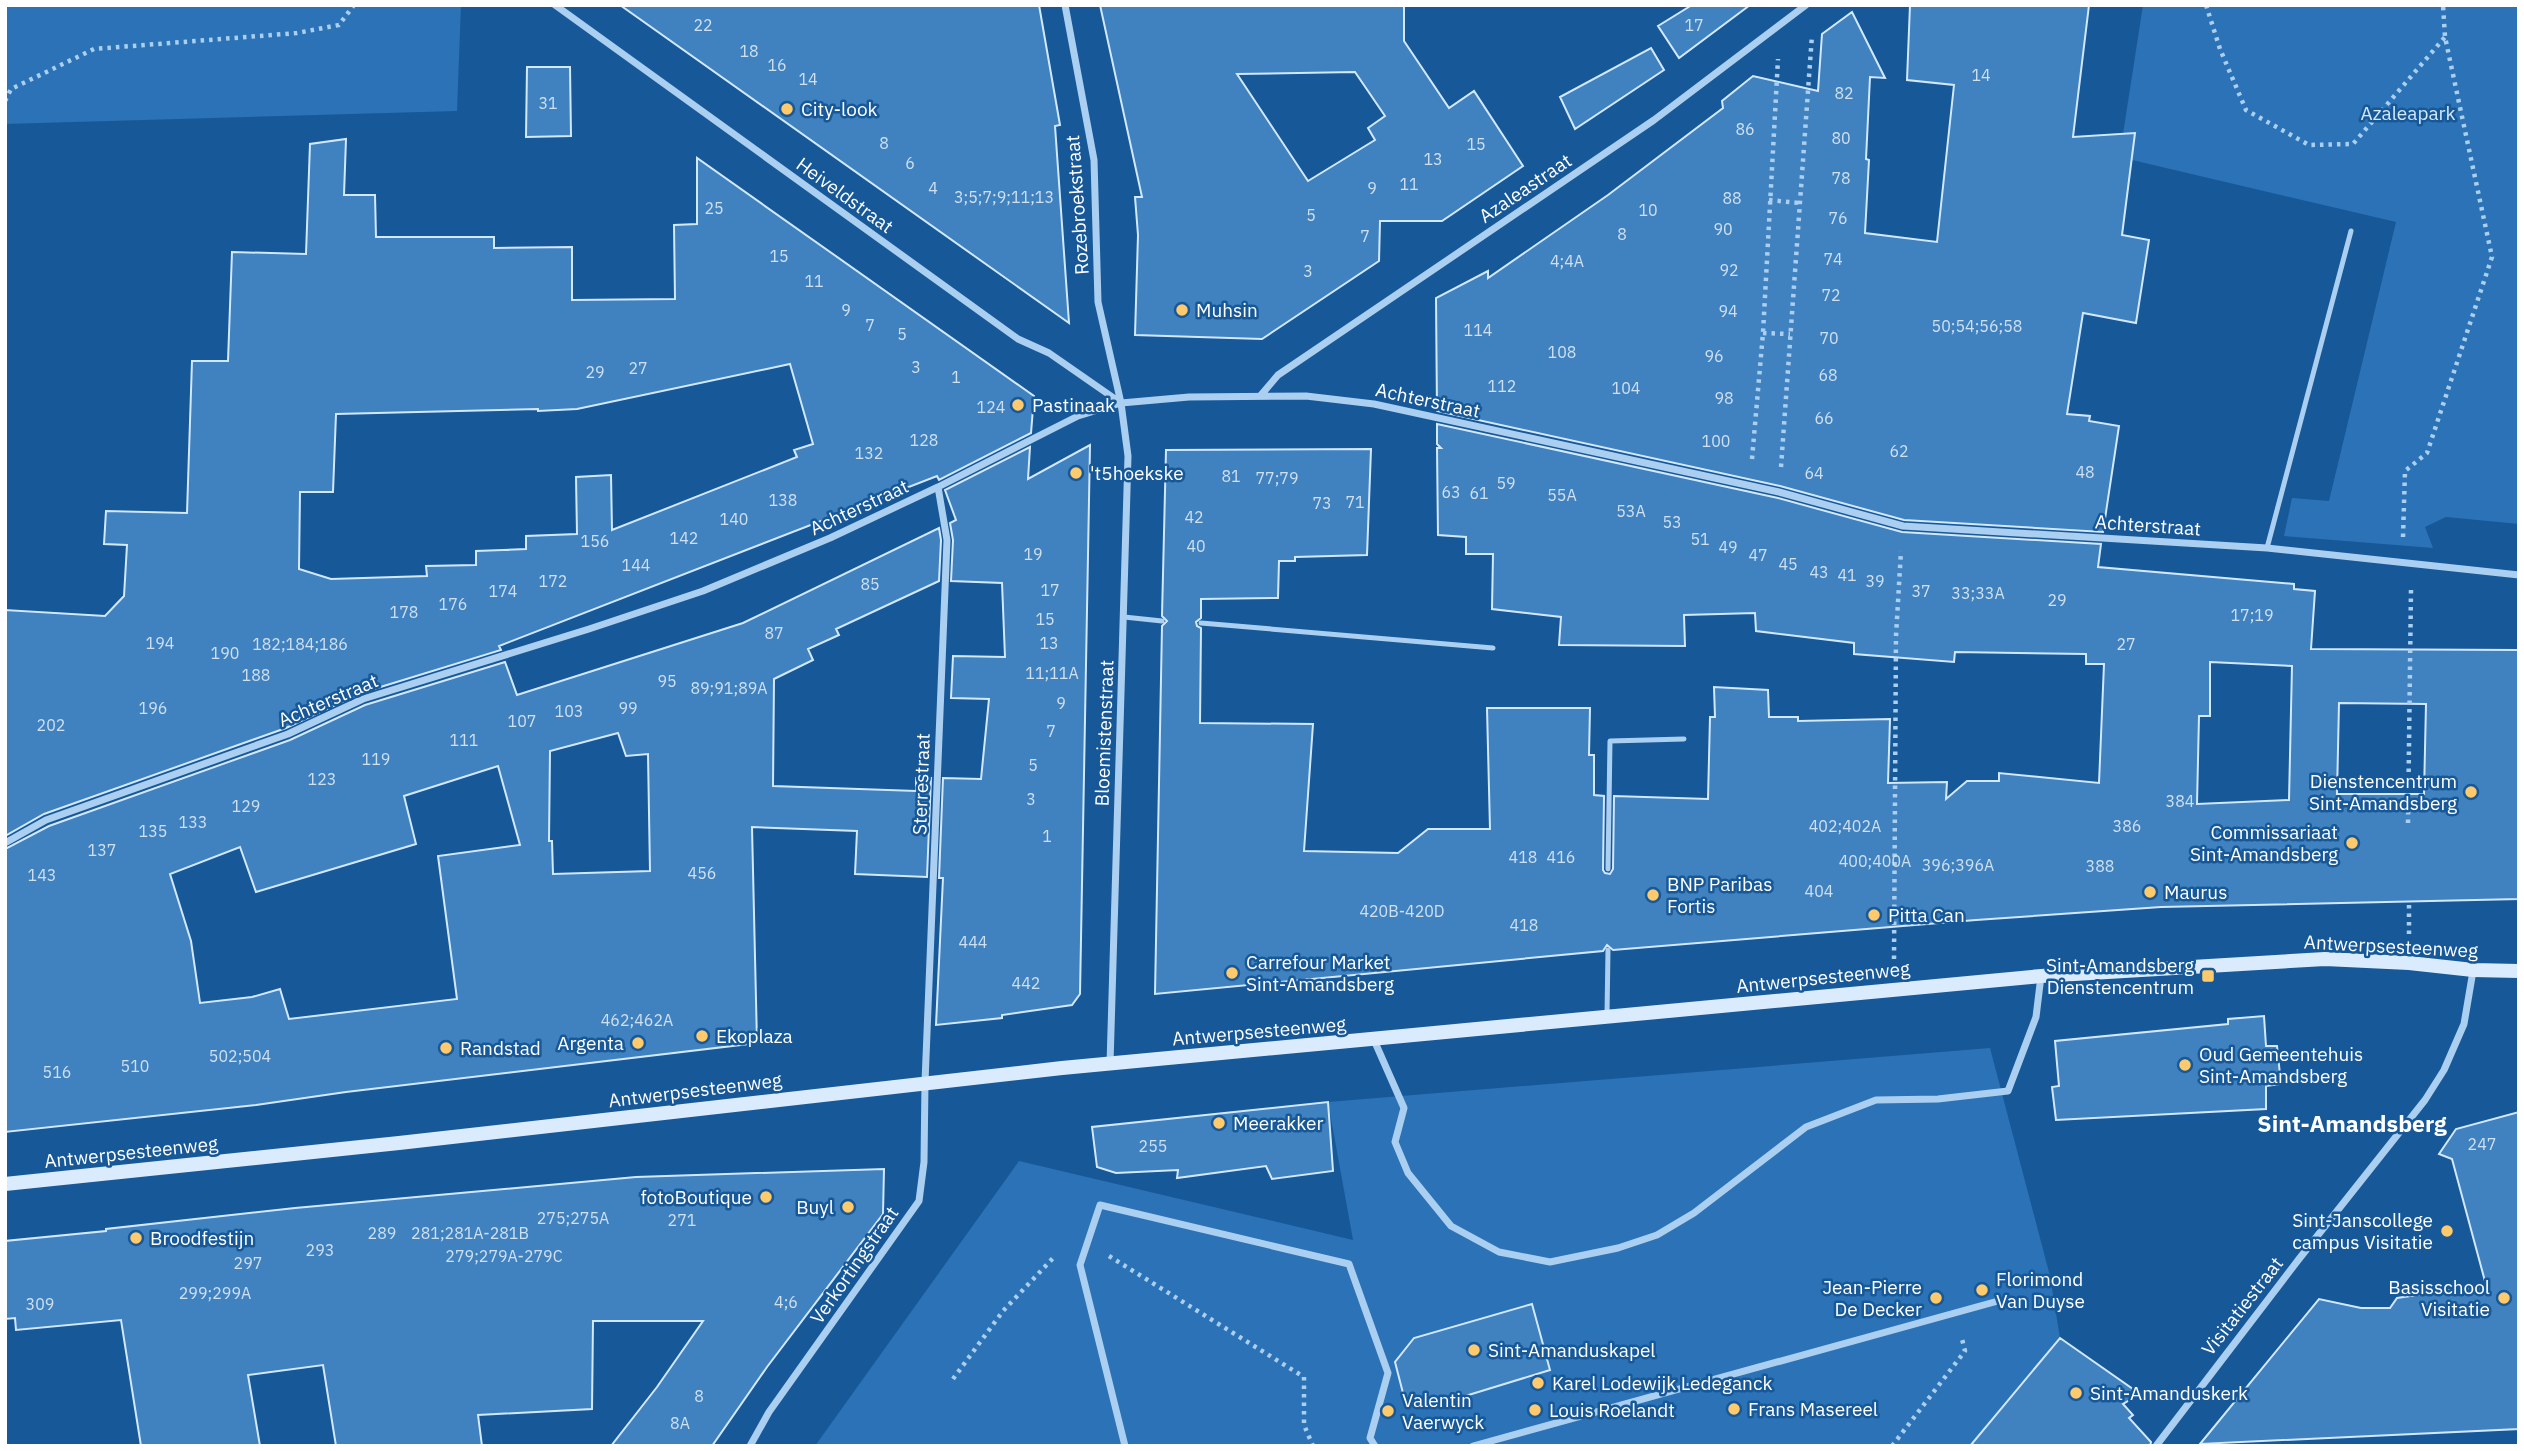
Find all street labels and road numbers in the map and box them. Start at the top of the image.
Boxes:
street label: Rozebroekstraat [1060,134,1094,276]
street label: Azaleastraat [1474,148,1576,228]
street label: Heiveldstraat [792,152,898,238]
street label: Achterstraat [1374,377,1482,423]
street label: Achterstraat [806,474,912,540]
street label: Achterstraat [2094,509,2202,541]
street label: Bloemistenstraat [1089,659,1119,807]
street label: Achterstraat [274,668,382,732]
street label: Sterrestraat [907,733,935,835]
street label: Antwerpsesteenweg [2303,929,2479,963]
street label: Antwerpsesteenweg [1735,956,1911,998]
street label: Antwerpsesteenweg [1171,1011,1347,1051]
street label: Antwerpsesteenweg [607,1067,783,1113]
street label: Antwerpsesteenweg [43,1131,219,1173]
street label: Verkortingstraat [805,1202,903,1328]
street label: Visitatiestraat [2196,1252,2288,1360]

